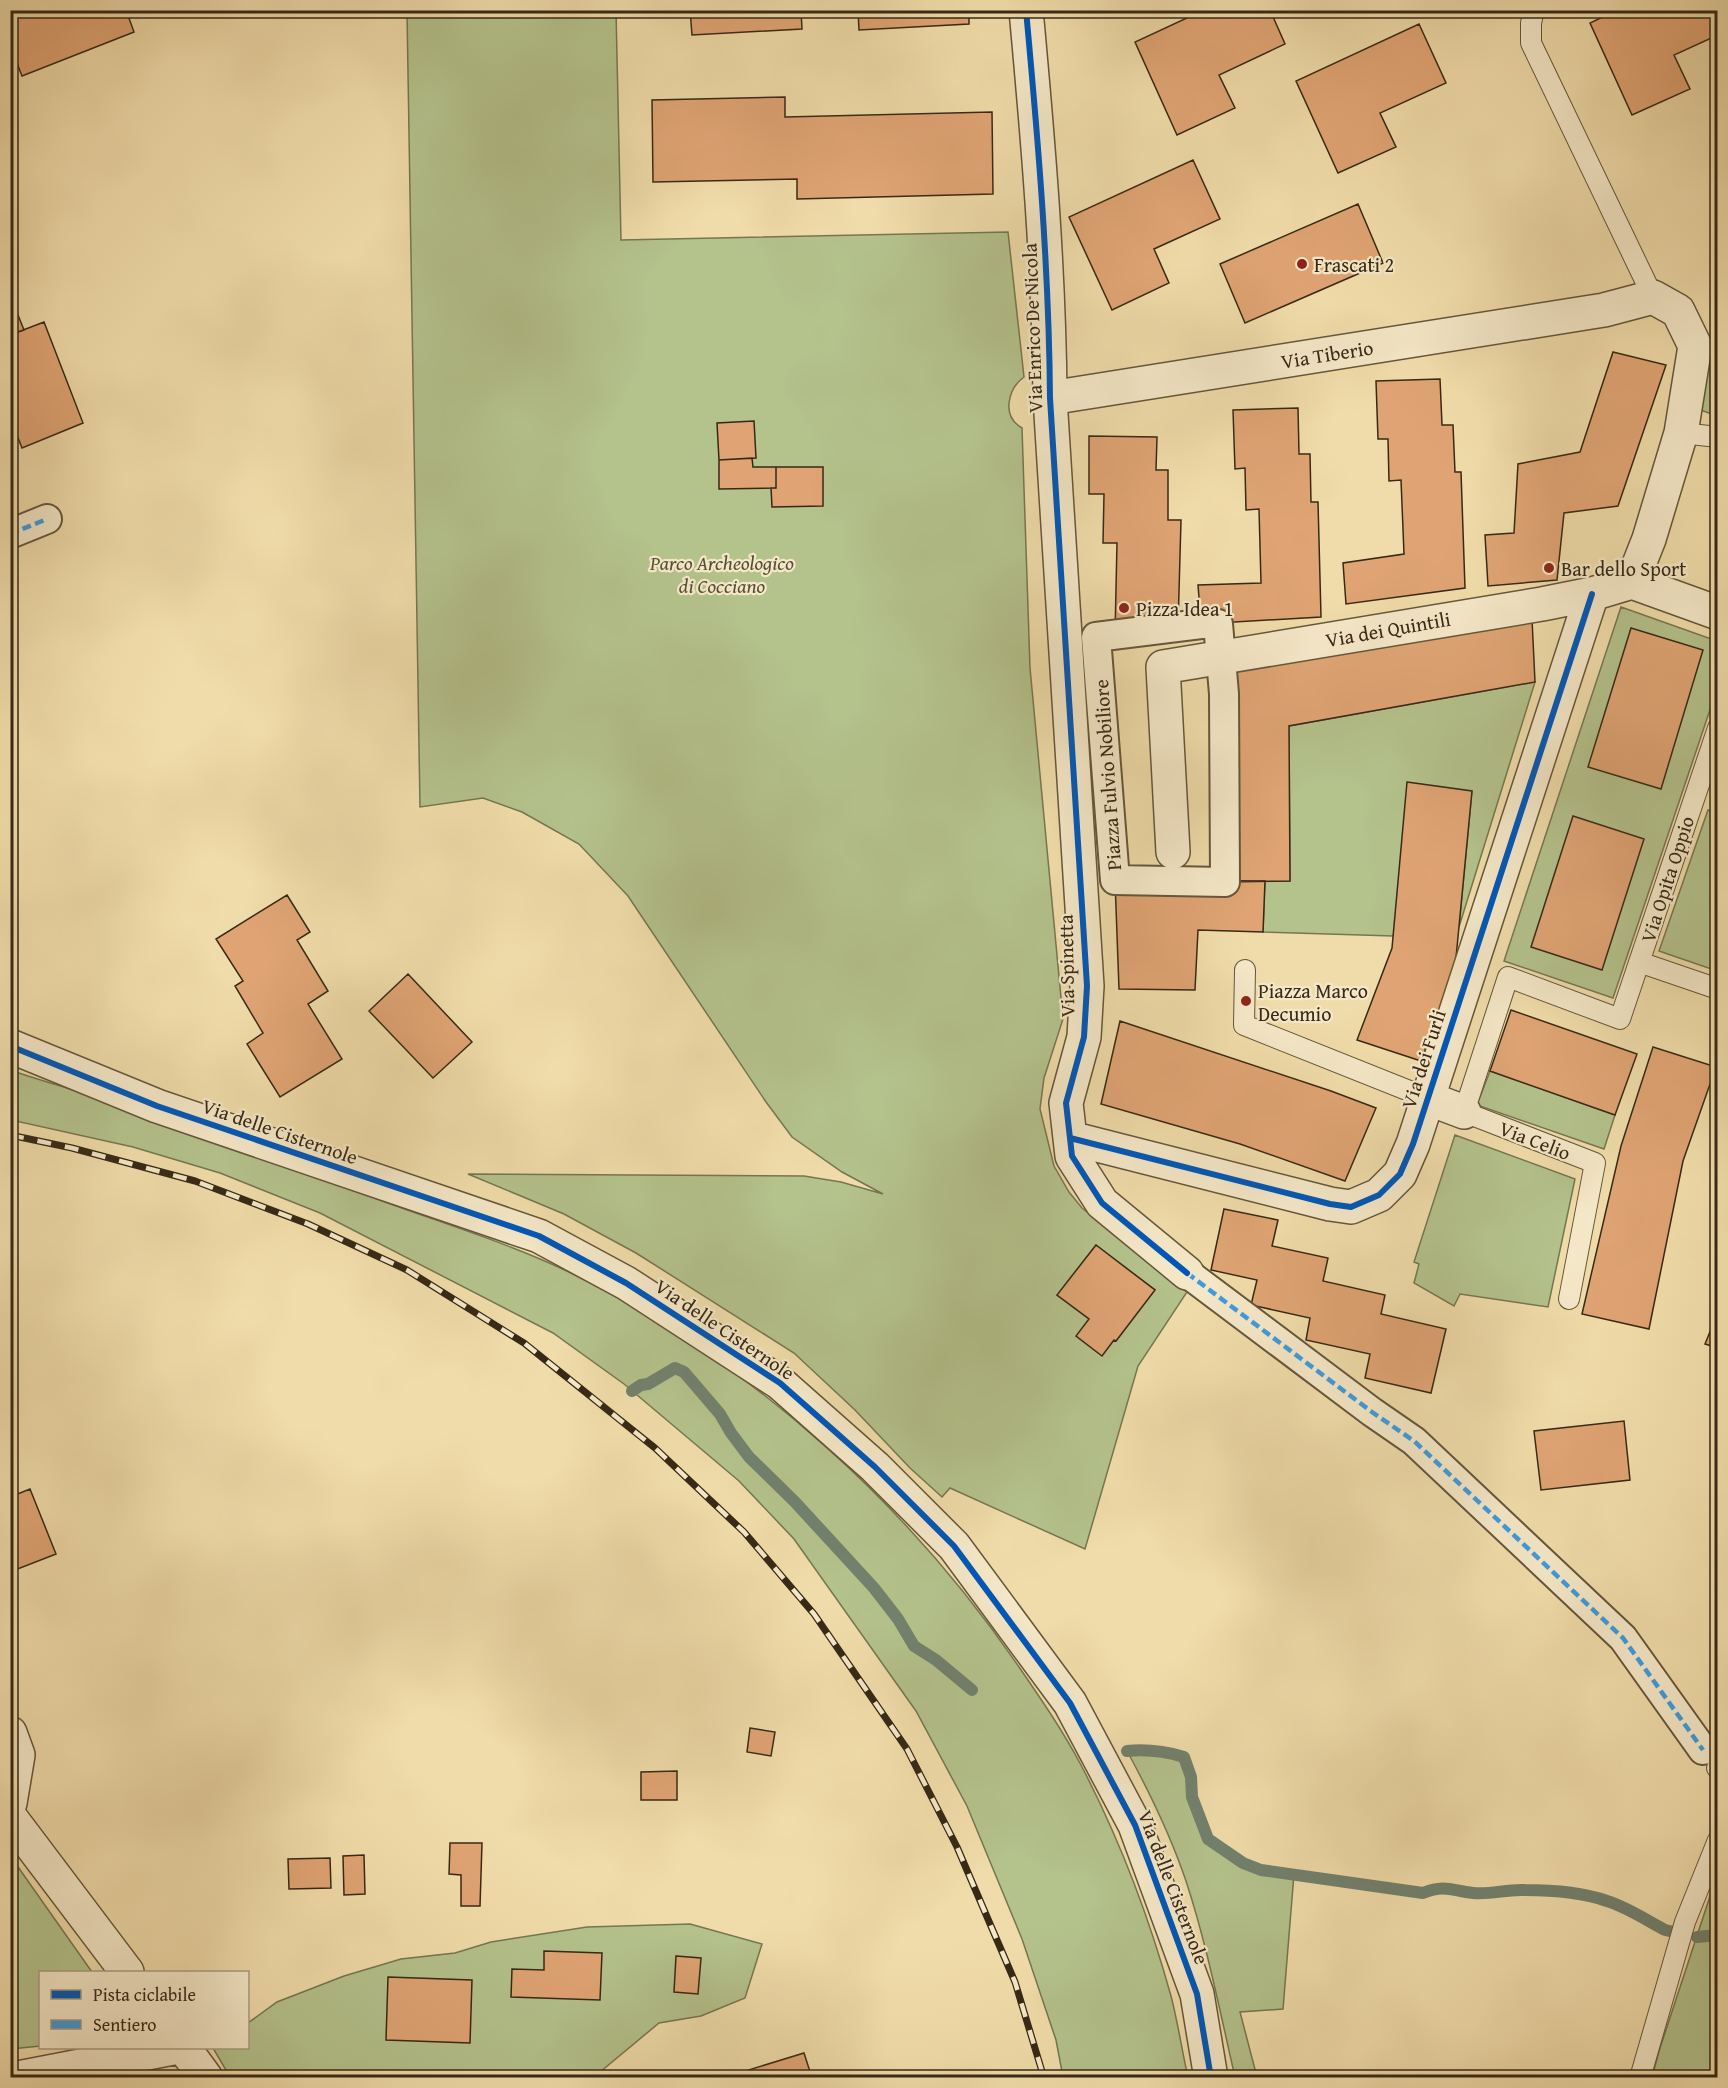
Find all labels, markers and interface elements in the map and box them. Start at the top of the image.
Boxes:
street label: Via Enrico De Nicola [1015,242,1049,413]
place label: Frascati 2 [1314,250,1394,279]
marker: Frascati 2 [1295,257,1309,271]
street label: Via Tiberio [1279,332,1375,376]
park label: Parco Archeologico di Cocciano [649,548,794,600]
place label: Bar dello Sport [1561,554,1686,583]
marker: Bar dello Sport [1542,561,1556,575]
place label: Pizza Idea 1 [1136,594,1233,623]
marker: Pizza Idea 1 [1117,601,1131,615]
street label: Via dei Quintili [1323,604,1453,654]
street label: Piazza Fulvio Nobiliore [1086,678,1128,872]
street label: Via Opita Oppio [1633,812,1701,946]
street label: Via Spinetta [1051,914,1081,1018]
place label: Piazza Marco Decumio [1258,976,1368,1028]
marker: Piazza Marco Decumio [1239,994,1253,1008]
street label: Via dei Furli [1393,1005,1453,1112]
street label: Via delle Cisternole [198,1091,362,1171]
street label: Via Celio [1495,1113,1575,1167]
street label: Via delle Cisternole [649,1271,801,1387]
street label: Via delle Cisternole [1131,1806,1217,1968]
legend [39,1971,249,2049]
text: Pista ciclabile [93,1981,196,2008]
text: Sentiero [93,2011,157,2038]

